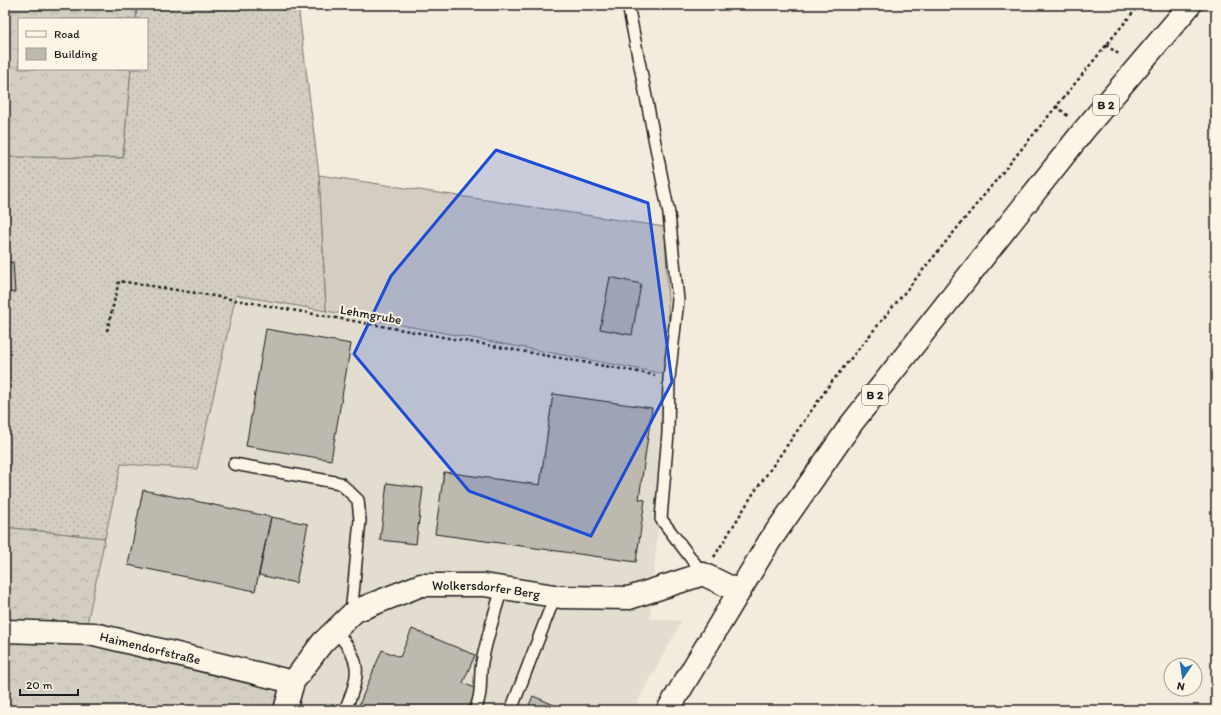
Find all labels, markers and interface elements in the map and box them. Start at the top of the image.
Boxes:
legend [18,18,148,70]
text: Road [54,27,80,41]
text: Building [54,47,98,61]
road number: B 2 [1093,95,1119,115]
street label: Lehmgrube [339,302,403,327]
road number: B 2 [862,385,888,405]
street label: Wolkersdorfer Berg [432,578,541,602]
street label: Haimendorfstraße [98,629,202,667]
north arrow [1163,657,1203,697]
scale bar [20,671,78,697]
text: 20 m [26,678,53,692]
text: N [1176,679,1186,693]

